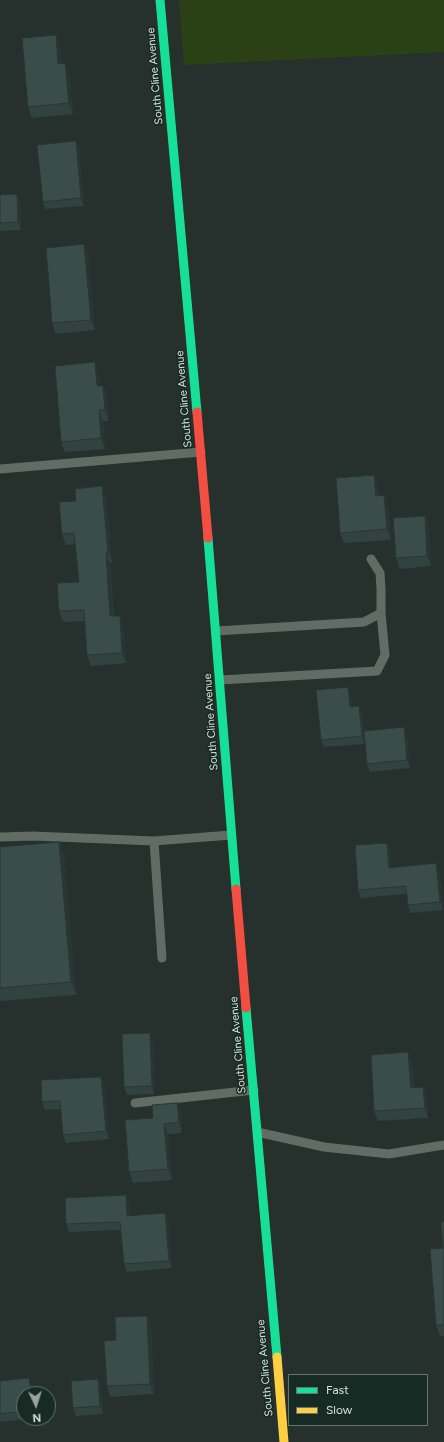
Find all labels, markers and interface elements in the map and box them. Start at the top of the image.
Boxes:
street label: South Cline Avenue [144,27,166,125]
street label: South Cline Avenue [173,350,195,448]
street label: South Cline Avenue [201,673,221,771]
street label: South Cline Avenue [227,996,249,1094]
street label: South Cline Avenue [254,1319,276,1417]
legend [288,1374,428,1426]
text: Fast [326,1383,349,1397]
north arrow [16,1386,56,1426]
text: Slow [326,1403,352,1417]
text: N [32,1411,42,1424]

